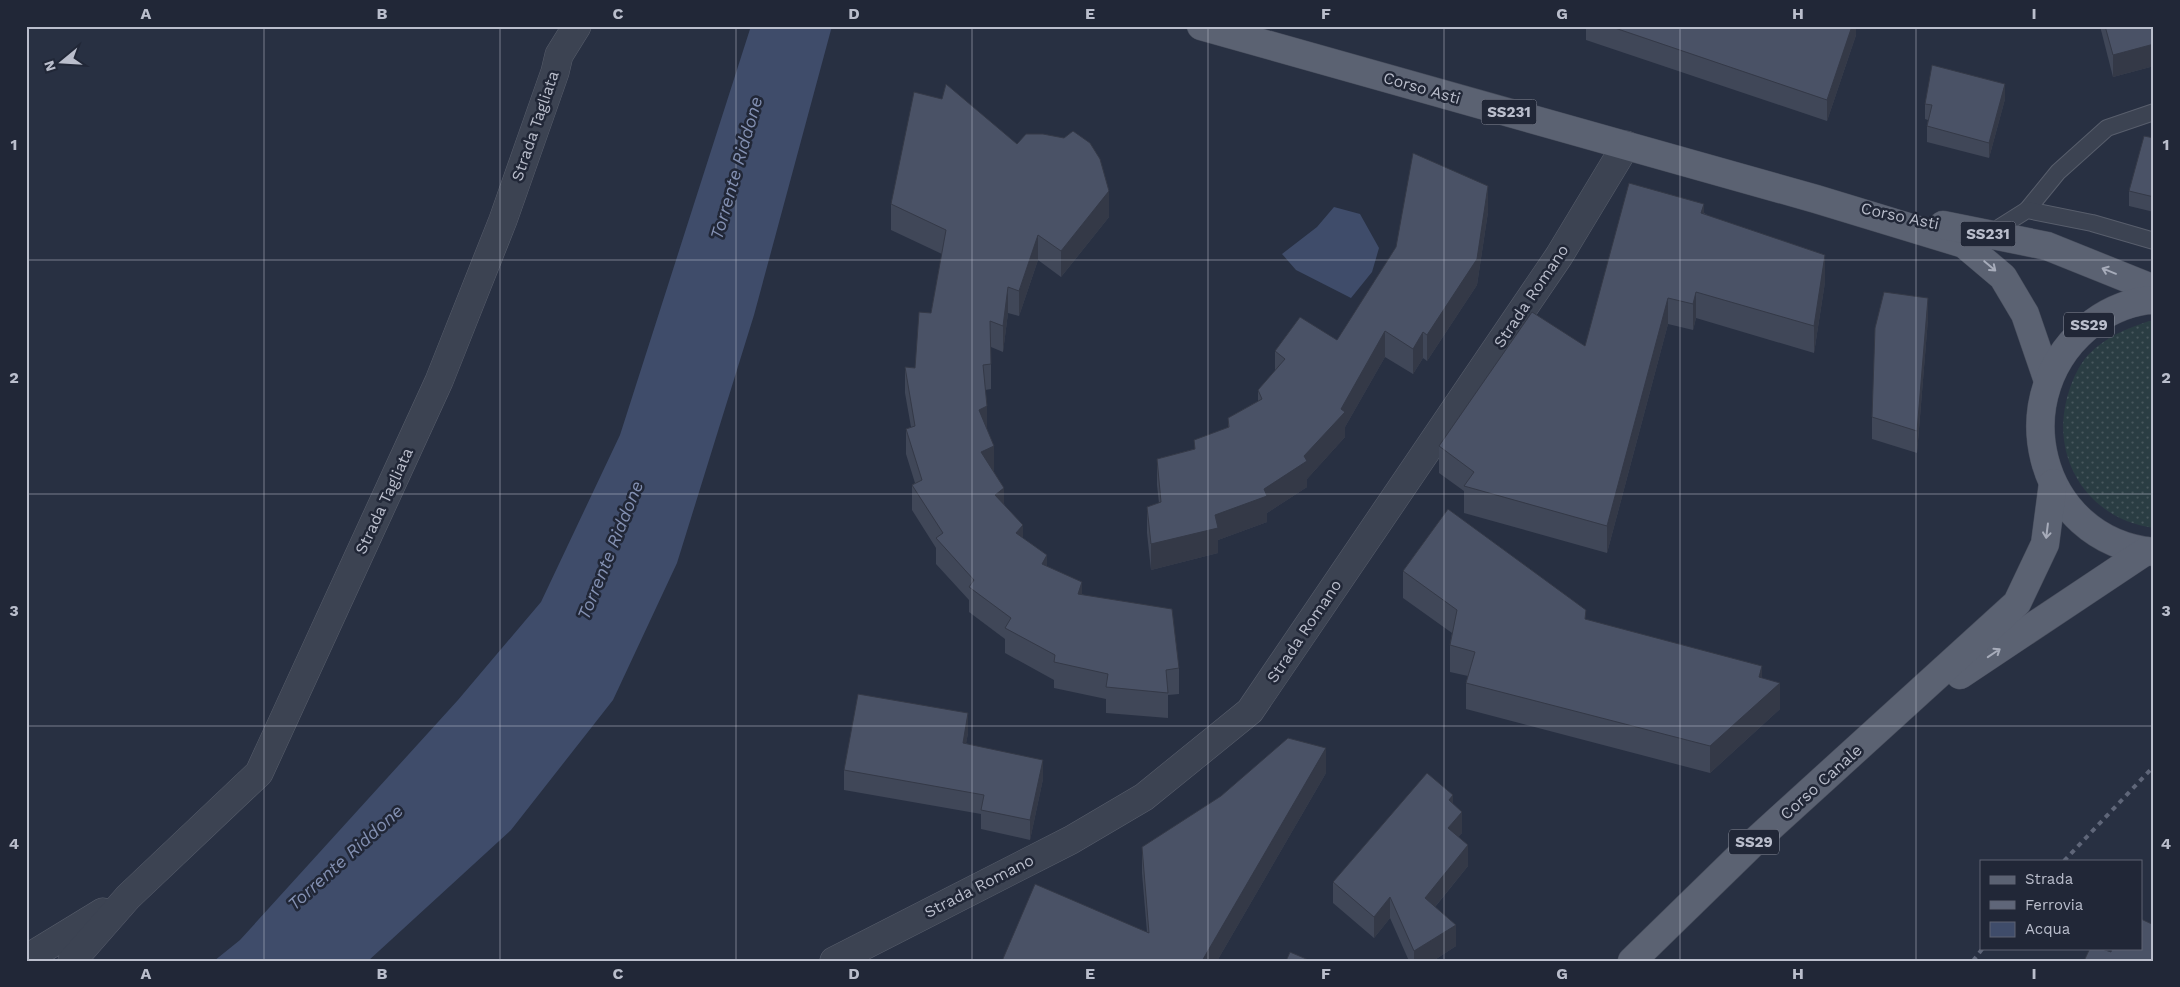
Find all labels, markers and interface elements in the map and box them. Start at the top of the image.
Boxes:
text: A [141,4,152,23]
text: B [377,4,388,23]
text: C [613,4,624,23]
text: D [848,4,860,23]
text: E [1085,4,1095,23]
text: F [1321,4,1331,23]
text: G [1556,4,1568,23]
text: H [1792,4,1804,23]
text: I [2031,4,2037,23]
north arrow [38,38,88,88]
text: N [40,59,59,73]
street label: Strada Tagliata [507,68,563,184]
street label: Corso Asti [1381,68,1463,108]
water label: Torrente Riddone [706,94,766,242]
road number: SS231 [1482,100,1536,124]
text: 1 [11,135,17,154]
text: 1 [2163,135,2169,154]
street label: Corso Asti [1859,198,1941,234]
road number: SS231 [1960,222,2016,246]
street label: Strada Romano [1489,241,1573,351]
one-way arrow [1984,261,1997,272]
one-way arrow [2101,266,2117,275]
road number: SS29 [2064,312,2114,338]
text: 2 [9,368,19,387]
text: 2 [2161,368,2171,387]
street label: Strada Tagliata [351,445,417,557]
water label: Torrente Riddone [573,478,647,622]
one-way arrow [2042,523,2052,539]
street label: Strada Romano [1262,576,1346,686]
text: 3 [9,601,19,620]
text: 3 [2161,601,2171,620]
one-way arrow [1986,648,2000,658]
street label: Corso Canale [1776,740,1866,824]
water label: Torrente Riddone [283,800,407,914]
road number: SS29 [1729,830,1779,854]
text: 4 [9,834,19,853]
text: 4 [2161,834,2171,853]
street label: Strada Romano [921,850,1037,922]
legend [1980,860,2142,950]
text: Strada [2025,870,2074,888]
text: Ferrovia [2025,896,2084,914]
text: Acqua [2025,920,2071,938]
text: A [141,964,152,983]
text: B [377,964,388,983]
text: C [613,964,624,983]
text: D [848,964,860,983]
text: E [1085,964,1095,983]
text: F [1321,964,1331,983]
text: G [1556,964,1568,983]
text: H [1792,964,1804,983]
text: I [2031,964,2037,983]

